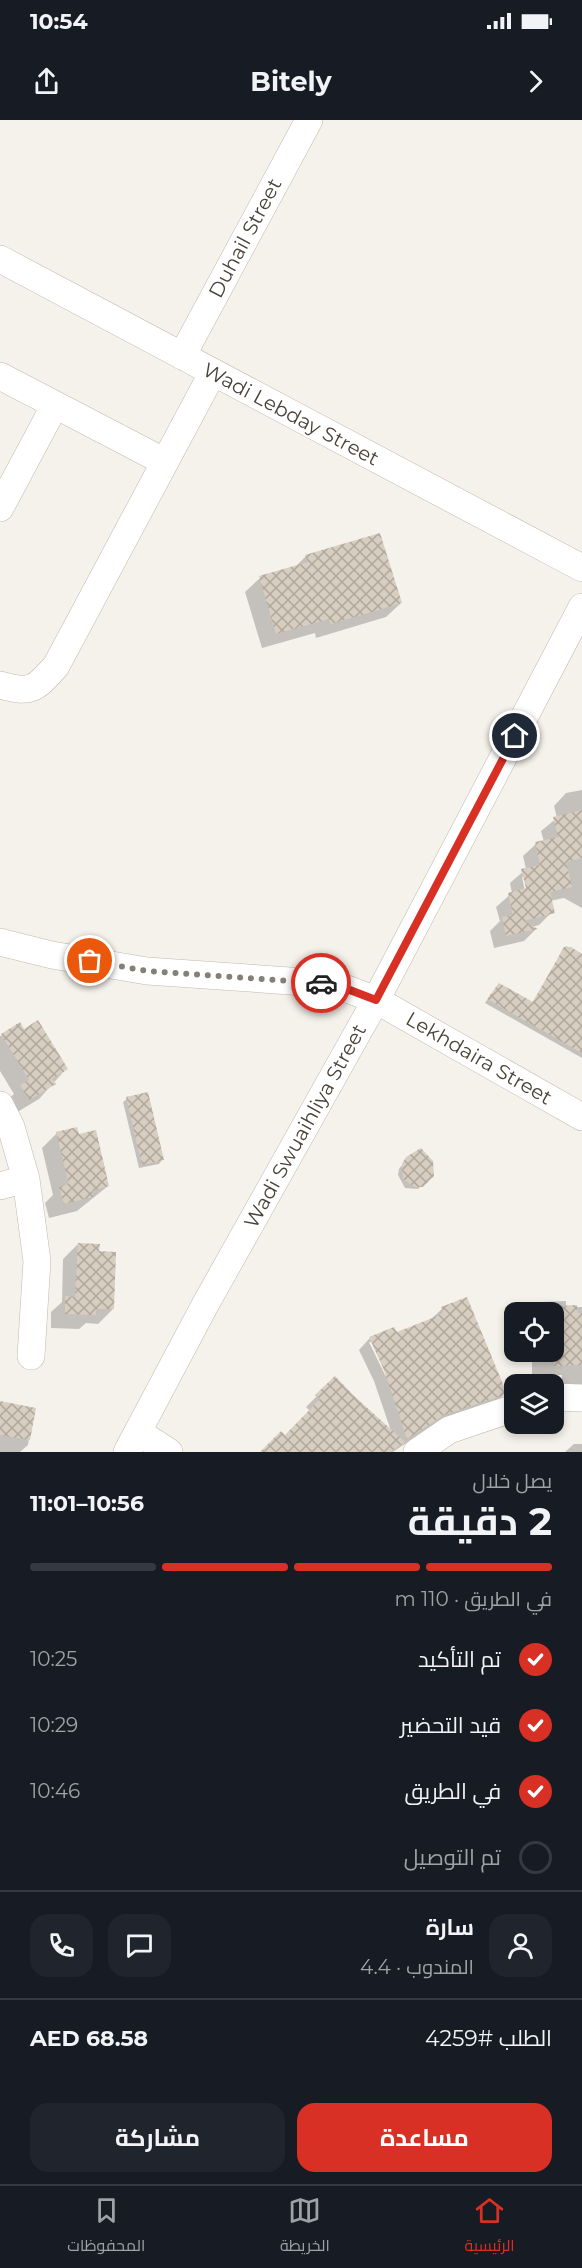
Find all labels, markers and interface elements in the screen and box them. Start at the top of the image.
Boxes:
text: 10:54 [30,8,88,35]
icon: share [30,65,63,98]
text: Bitely [250,65,332,98]
icon: forward [519,65,552,98]
street label: Duhail Street [203,174,287,302]
street label: Wadi Lebday Street [199,357,383,471]
pin [489,710,540,761]
icon: home [498,719,531,752]
pin [64,935,115,986]
icon: bag [73,944,106,977]
courier [291,953,351,1013]
icon: car [305,967,338,1000]
street label: Lekhdaira Street [402,1006,556,1110]
street label: Wadi Swuaihliya Street [239,1020,371,1232]
map controls [504,1302,564,1434]
button: locate [504,1302,564,1362]
button: layers [504,1374,564,1434]
text: يصل خلال [473,1469,552,1493]
text: 10:56–11:01 [30,1490,144,1517]
text: 2 دقيقة [408,1497,552,1545]
text: في الطريق · 110 m [395,1587,552,1611]
icon: check [519,1643,552,1676]
text: تم التأكيد [418,1646,501,1673]
text: 10:25 [30,1647,77,1671]
icon: check [519,1709,552,1742]
text: قيد التحضير [400,1712,501,1739]
text: 10:29 [30,1713,78,1737]
icon: check [519,1775,552,1808]
text: في الطريق [404,1778,501,1805]
text: 10:46 [30,1779,80,1803]
text: تم التوصيل [404,1844,501,1871]
button: phone [30,1914,93,1977]
button: chat [108,1914,171,1977]
text: سارة [426,1914,474,1941]
button: person [489,1914,552,1977]
text: المندوب · 4.4 [360,1955,474,1979]
text: AED 68.58 [30,2025,148,2052]
text: الطلب #4259 [425,2025,552,2052]
button: مشاركة [30,2103,285,2172]
button: مساعدة [297,2103,552,2172]
tab: المحفوظات [67,2194,145,2260]
tab: الخريطة [280,2194,330,2260]
tab: الرئيسية [464,2194,515,2260]

